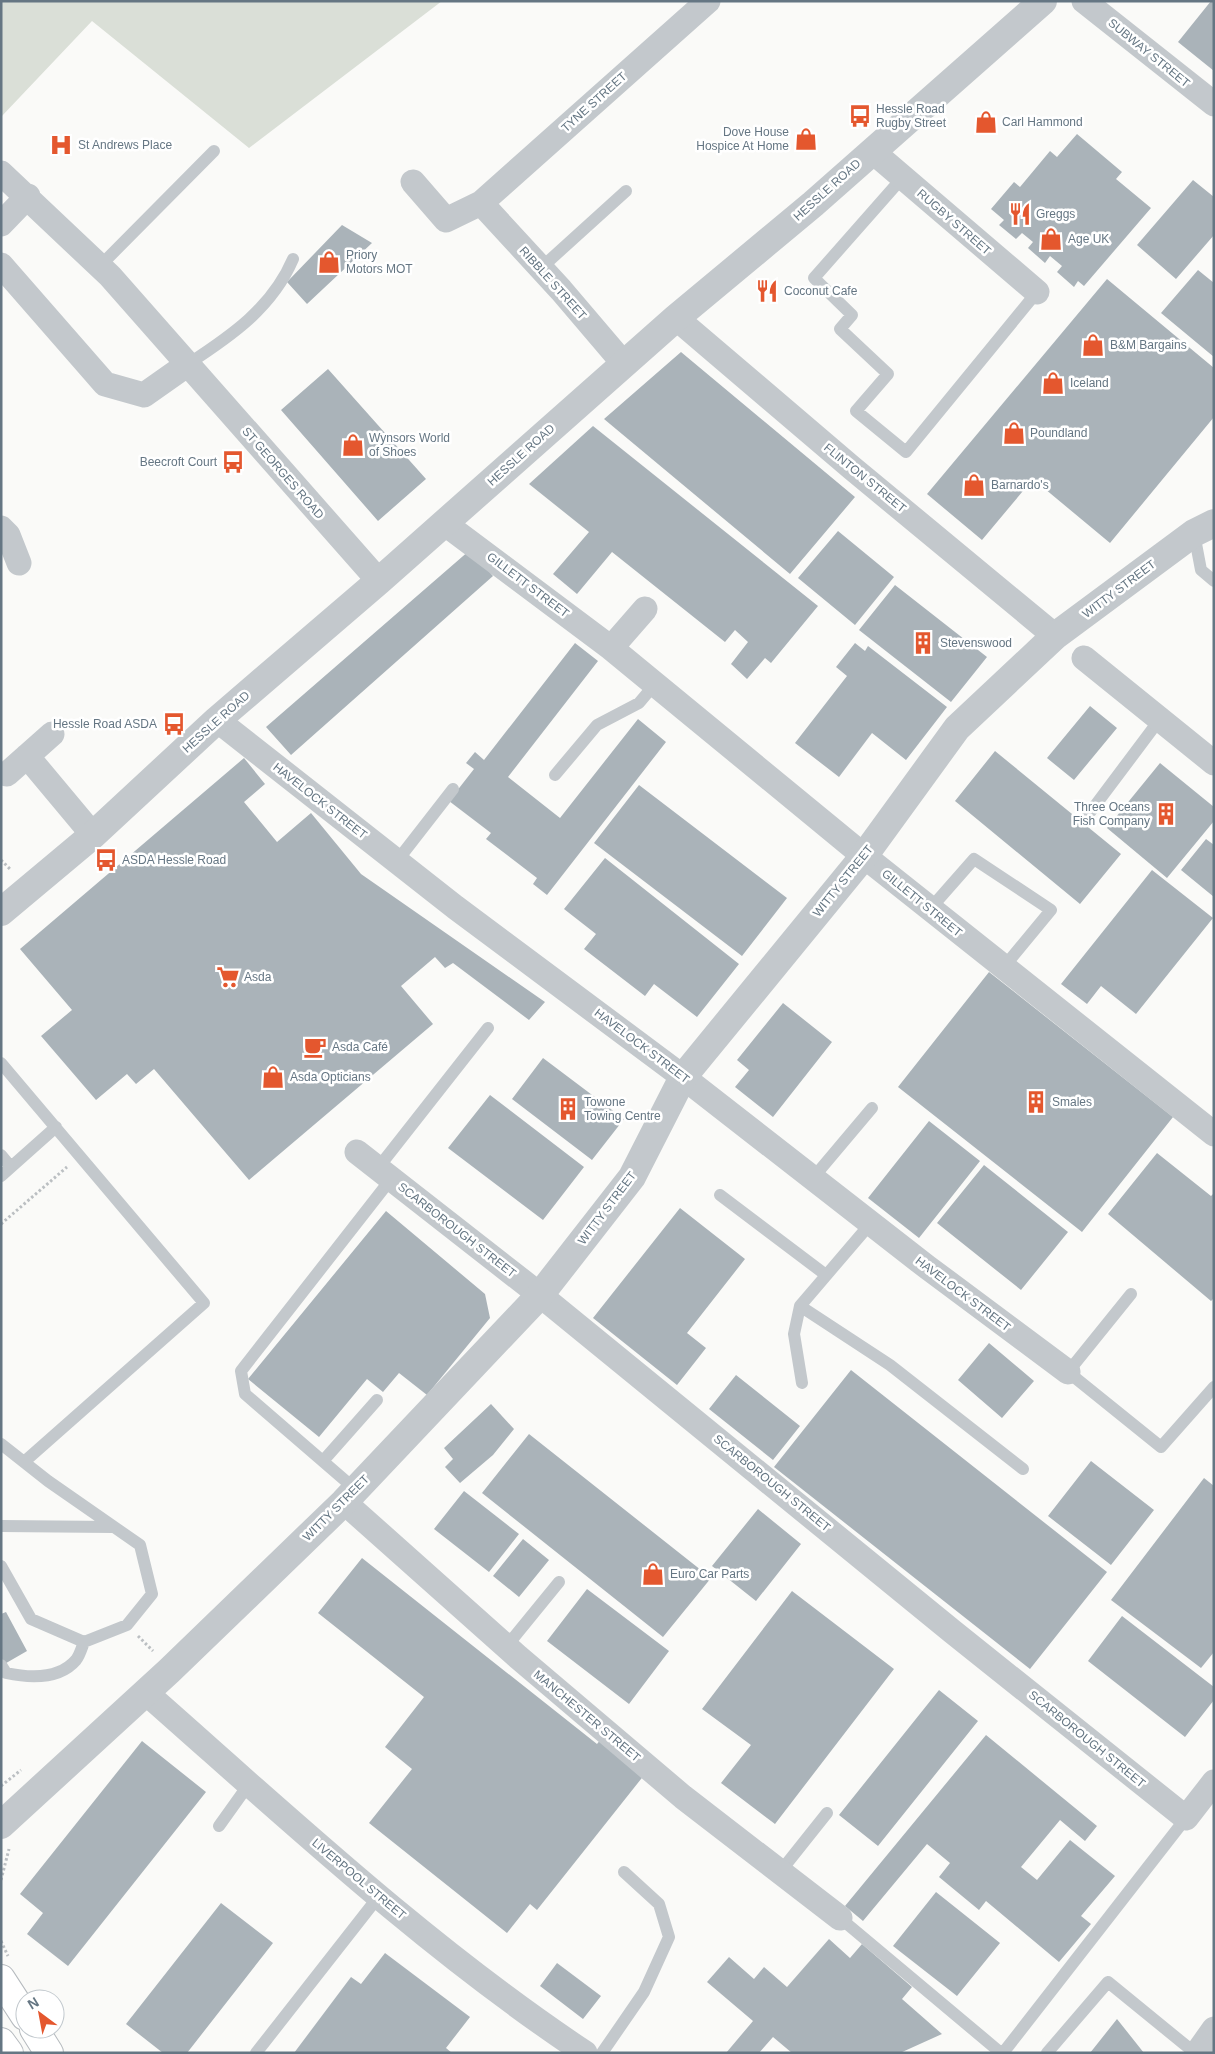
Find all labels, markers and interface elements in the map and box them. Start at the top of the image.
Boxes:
street label: SUBWAY STREET [1105,16,1193,91]
street label: TYNE STREET [559,69,630,135]
place label: Hessle Road Rugby Street [876,102,947,130]
bus stop icon: Hessle Road Rugby Street [847,103,873,129]
shop icon: Carl Hammond [973,109,999,135]
place label: Carl Hammond [1002,115,1083,129]
place label: Dove House Hospice At Home [696,125,789,153]
shop icon: Dove House Hospice At Home [793,126,819,152]
hospital icon: St Andrews Place [48,132,74,158]
place label: St Andrews Place [78,138,172,152]
street label: HESSLE ROAD [791,156,864,224]
street label: RUGBY STREET [914,186,994,258]
restaurant icon: Greggs [1007,201,1033,227]
place label: Greggs [1036,207,1075,221]
shop icon: Age UK [1038,226,1064,252]
place label: Age UK [1068,232,1109,246]
street label: RIBBLE STREET [517,244,590,323]
place label: Priory Motors MOT [346,248,413,276]
shop icon: Priory Motors MOT [316,249,342,275]
restaurant icon: Coconut Cafe [754,278,780,304]
place label: Coconut Cafe [784,284,858,298]
shop icon: B&M Bargains [1080,332,1106,358]
place label: B&M Bargains [1110,338,1187,352]
shop icon: Iceland [1040,370,1066,396]
place label: Iceland [1070,376,1109,390]
shop icon: Poundland [1001,420,1027,446]
street label: HESSLE ROAD [485,421,558,489]
street label: ST GEORGES ROAD [239,424,327,522]
place label: Poundland [1030,426,1087,440]
place label: Wynsors World of Shoes [369,431,450,459]
shop icon: Wynsors World of Shoes [340,432,366,458]
street label: FLINTON STREET [821,441,909,516]
bus stop icon: Beecroft Court [220,449,246,475]
place label: Beecroft Court [140,455,218,469]
shop icon: Barnardo's [961,472,987,498]
place label: Barnardo's [991,478,1049,492]
street label: GILLETT STREET [484,550,572,621]
street label: WITTY STREET [1080,557,1159,621]
building icon: Stevenswood [910,630,936,656]
place label: Stevenswood [940,636,1012,650]
street label: HESSLE ROAD [180,688,253,756]
bus stop icon: Hessle Road ASDA [161,711,187,737]
place label: Hessle Road ASDA [53,717,157,731]
street label: HAVELOCK STREET [270,760,370,842]
place label: Three Oceans Fish Company [1073,800,1150,828]
building icon: Three Oceans Fish Company [1153,801,1179,827]
street label: WITTY STREET [810,842,876,920]
bus stop icon: ASDA Hessle Road [93,847,119,873]
place label: ASDA Hessle Road [122,853,226,867]
street label: GILLETT STREET [879,866,965,940]
supermarket icon: Asda [215,964,241,990]
place label: Asda [244,970,272,984]
street label: HAVELOCK STREET [592,1006,693,1087]
cafe icon: Asda Café [302,1034,328,1060]
place label: Asda Café [332,1040,388,1054]
shop icon: Asda Opticians [260,1064,286,1090]
place label: Asda Opticians [290,1070,371,1084]
building icon: Smales [1023,1089,1049,1115]
place label: Towone Towing Centre [584,1095,661,1123]
place label: Smales [1052,1095,1092,1109]
building icon: Towone Towing Centre [555,1096,581,1122]
street label: WITTY STREET [575,1168,639,1247]
street label: SCARBOROUGH STREET [395,1180,519,1281]
street label: HAVELOCK STREET [913,1254,1014,1335]
street label: SCARBOROUGH STREET [711,1432,834,1535]
street label: WITTY STREET [300,1472,372,1544]
shop icon: Euro Car Parts [640,1561,666,1587]
place label: Euro Car Parts [670,1567,749,1581]
street label: MANCHESTER STREET [531,1667,644,1765]
street label: SCARBOROUGH STREET [1026,1688,1149,1791]
street label: LIVERPOOL STREET [309,1836,409,1923]
north arrow [15,1989,65,2039]
text: N [25,1994,42,2012]

